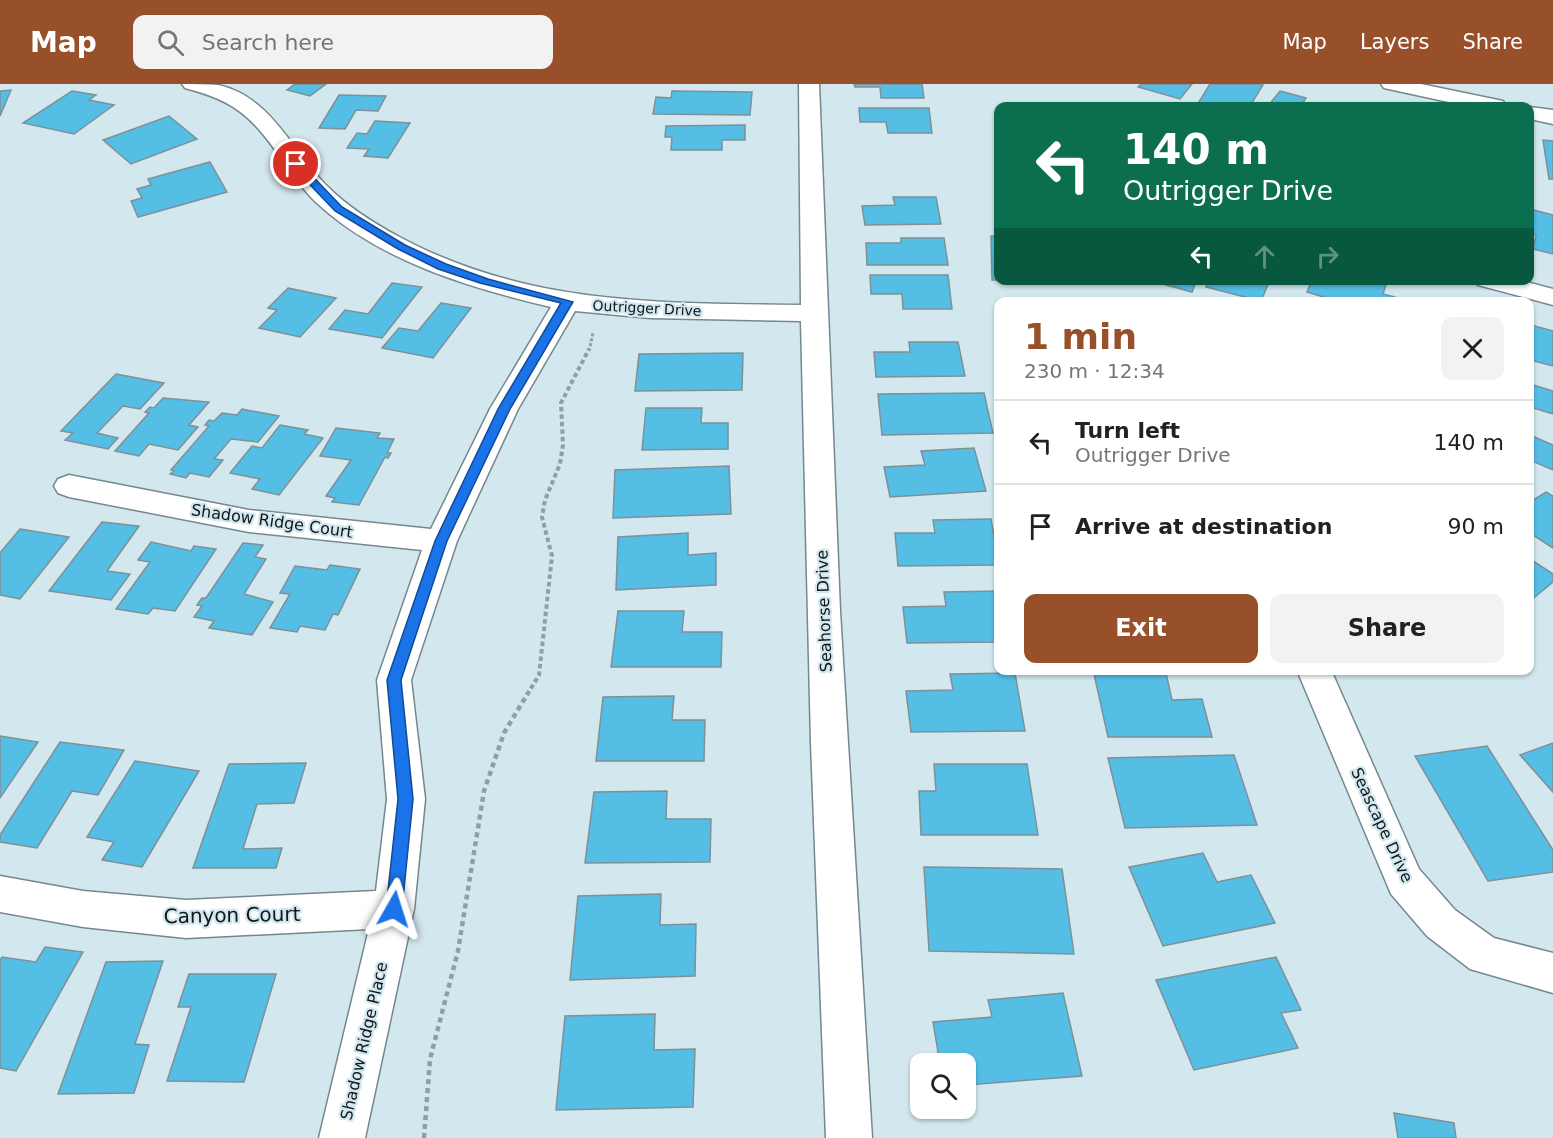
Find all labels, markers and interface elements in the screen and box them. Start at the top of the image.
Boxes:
search box [133,15,553,69]
text: Map [30,26,97,59]
icon: search [154,26,187,59]
text: Search here [202,30,334,55]
text: Map [1283,30,1327,54]
text: Layers [1360,30,1429,54]
text: Share [1462,30,1523,54]
text: 140 m [1123,125,1269,174]
icon: left [1024,126,1102,204]
pin [270,138,321,189]
icon: arrive [279,147,312,180]
text: Outrigger Drive [1123,175,1333,206]
icon: left [1185,240,1218,273]
icon: ahead [1248,240,1281,273]
icon: right [1311,240,1344,273]
street label: Outrigger Drive [592,297,702,319]
text: 1 min [1024,316,1137,357]
button: close [1441,317,1504,380]
text: 230 m · 12:34 [1024,359,1165,383]
text: Turn left [1075,418,1180,443]
icon: left [1024,426,1057,459]
text: 140 m [1434,430,1504,455]
text: Outrigger Drive [1075,443,1231,467]
street label: Shadow Ridge Court [190,500,354,542]
icon: arrive [1024,510,1057,543]
text: Arrive at destination [1075,514,1332,539]
text: 90 m [1448,514,1504,539]
street label: Seahorse Drive [812,550,836,672]
button: Exit [1024,594,1258,663]
button: Share [1270,594,1504,663]
street label: Seascape Drive [1347,765,1417,885]
position arrow [362,877,426,941]
street label: Canyon Court [163,902,301,928]
street label: Shadow Ridge Place [337,960,391,1122]
map controls [910,1053,976,1119]
button: search [910,1053,976,1119]

